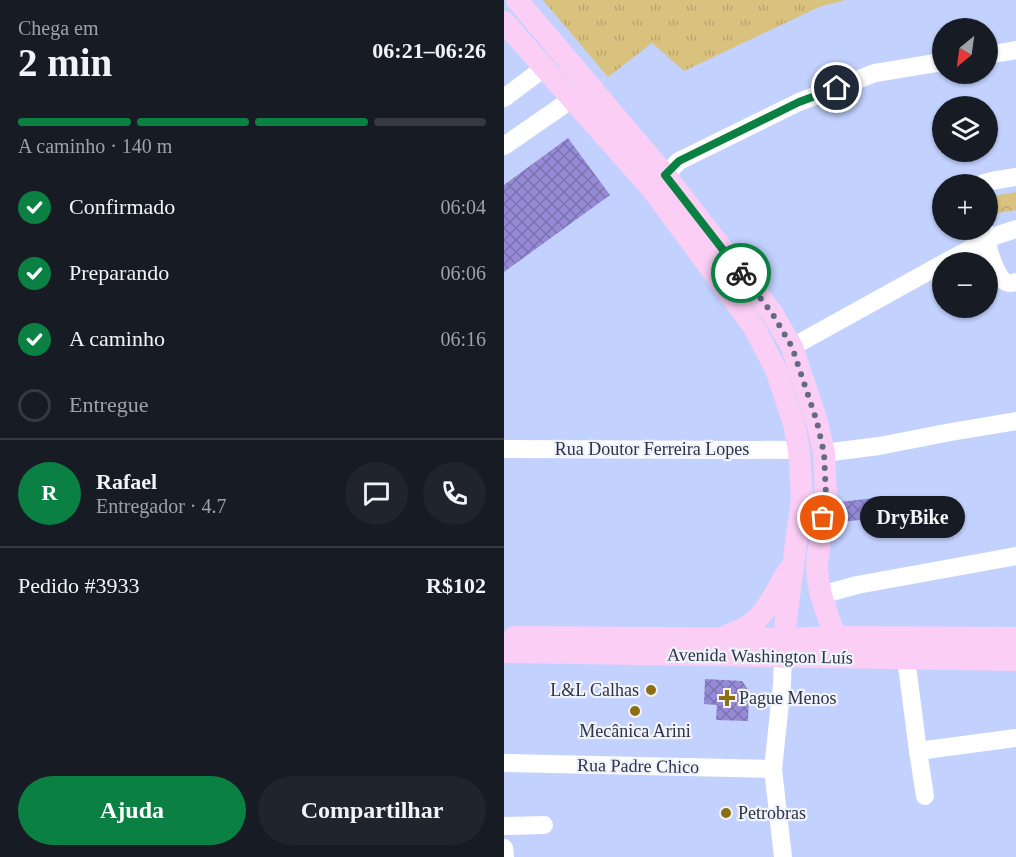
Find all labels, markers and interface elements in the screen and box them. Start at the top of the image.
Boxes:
text: Chega em [18,17,99,39]
north arrow [932,18,998,84]
map controls [932,18,998,318]
text: 06:21–06:26 [372,38,486,63]
text: 2 min [18,41,112,84]
pin [811,62,862,113]
icon: home [820,71,853,104]
button: layers [932,96,998,162]
text: A caminho · 140 m [18,135,172,157]
button: + [932,174,998,240]
icon: check [18,191,51,224]
text: Confirmado [69,194,175,219]
text: 06:04 [440,196,486,218]
courier [711,243,771,303]
button: − [932,252,998,318]
icon: check [18,257,51,290]
icon: bike [725,257,758,290]
text: Preparando [69,260,169,285]
text: 06:06 [440,262,486,284]
icon: check [18,323,51,356]
text: A caminho [69,326,165,351]
text: 06:16 [440,328,486,350]
text: Entregue [69,392,148,417]
street label: Rua Doutor Ferreira Lopes [555,439,749,459]
button: chat [345,462,408,525]
button: phone [423,462,486,525]
text: Rafael [96,469,157,494]
text: R [42,480,57,505]
pin [797,492,848,543]
text: Entregador · 4.7 [96,495,227,517]
callout: DryBike [859,497,964,539]
icon: bag [806,501,839,534]
text: DryBike [876,506,949,528]
text: Pedido #3933 [18,573,140,598]
text: R$102 [426,573,486,598]
street label: Avenida Washington Luís [667,644,853,668]
place label: L&L Calhas [550,680,639,700]
marker: L&L Calhas [644,683,658,697]
place label: Pague Menos [739,688,837,708]
marker: Pague Menos [720,691,734,705]
marker: Mecânica Arini [628,704,642,718]
place label: Mecânica Arini [579,721,691,741]
street label: Rua Padre Chico [577,755,699,777]
button: Ajuda [18,776,246,845]
button: Compartilhar [258,776,486,845]
place label: Petrobras [738,803,806,823]
marker: Petrobras [719,806,733,820]

